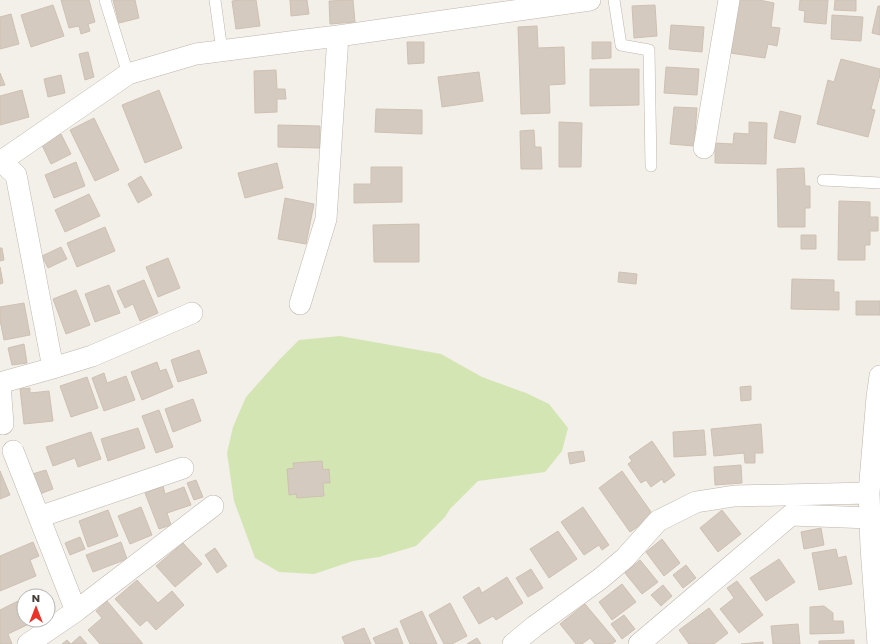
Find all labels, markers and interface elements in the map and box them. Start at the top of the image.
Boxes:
north arrow [16,588,56,628]
text: N [32,590,40,606]

